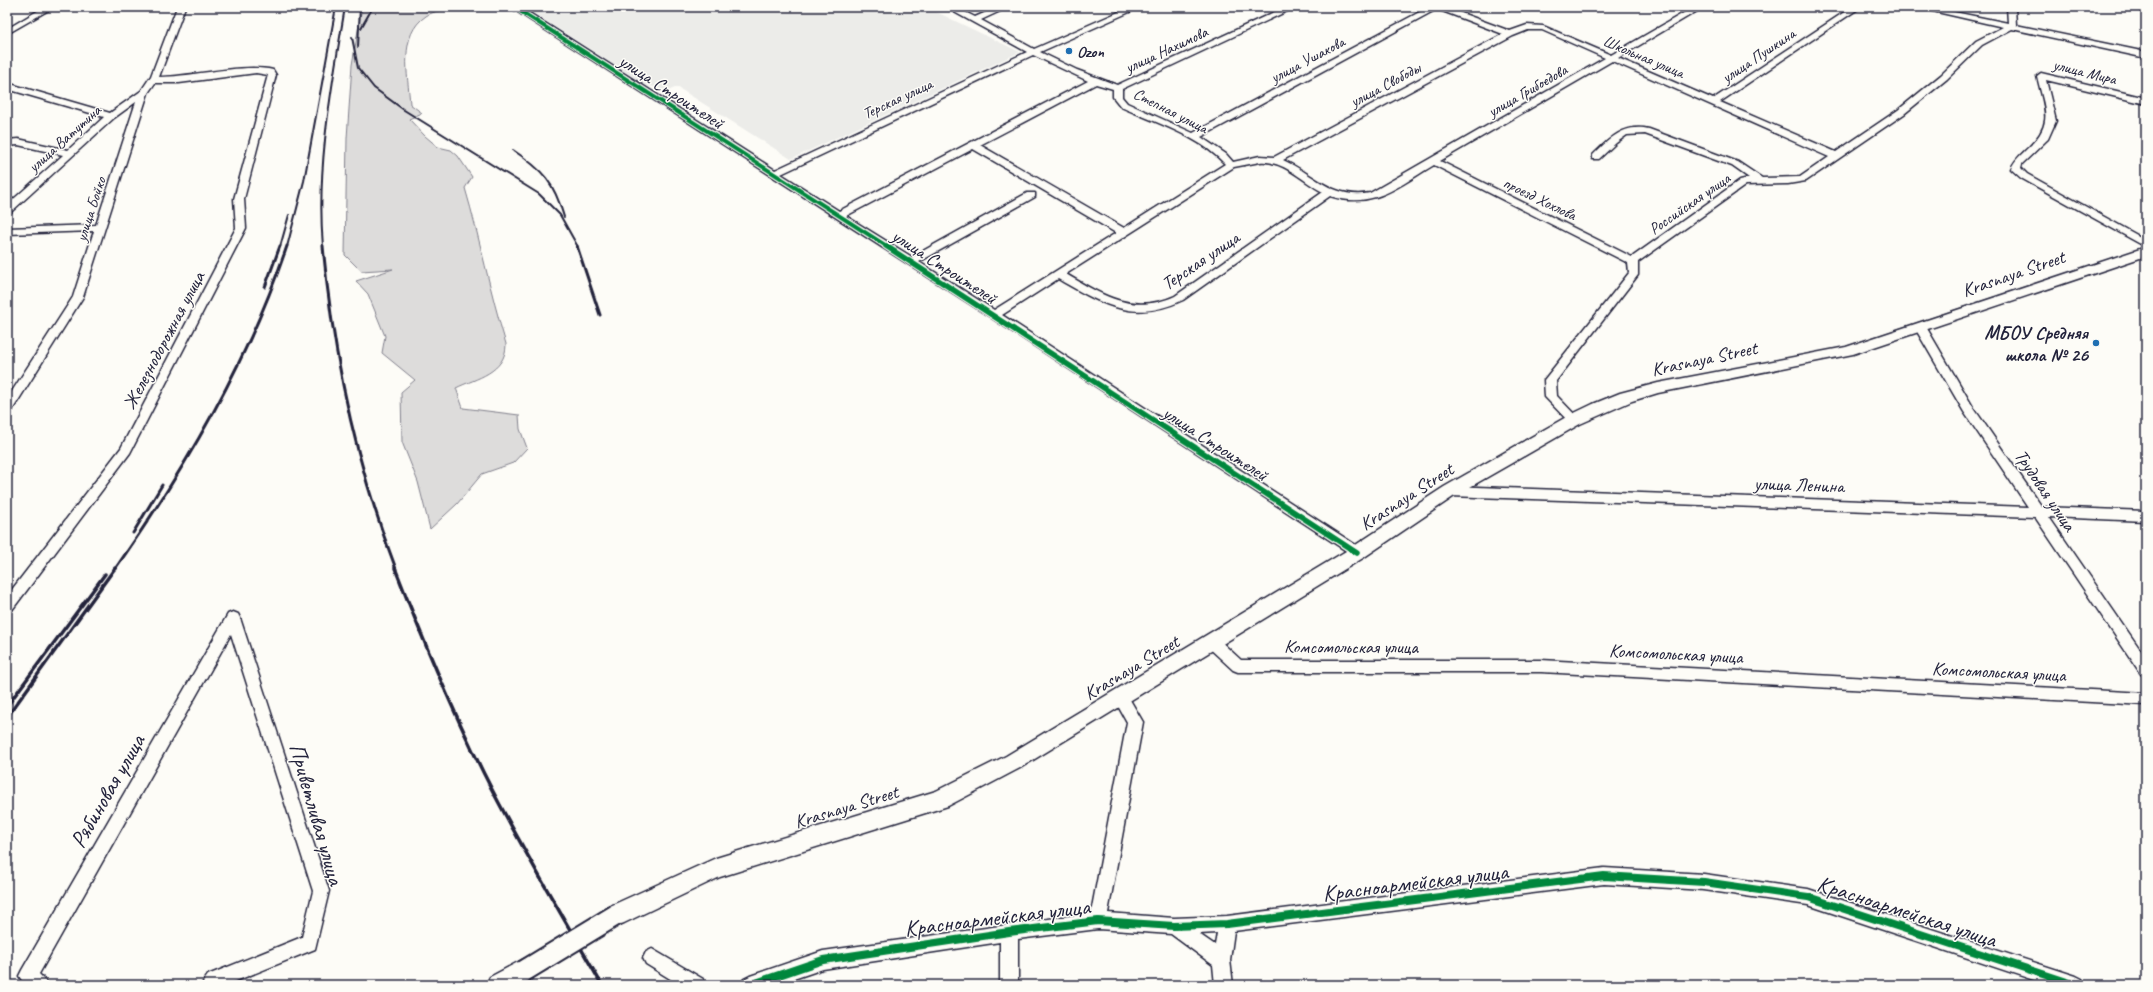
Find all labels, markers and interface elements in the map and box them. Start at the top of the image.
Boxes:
street label: улица Нахимова [1121,22,1212,78]
street label: улица Пушкина [1717,23,1800,88]
street label: улица Ушакова [1266,31,1349,88]
street label: Школьная улица [1600,31,1689,84]
place label: Ozon [1077,42,1104,62]
marker: Ozon [1064,46,1074,56]
street label: улица Строителей [613,48,730,135]
street label: улица Мира [2050,54,2120,90]
street label: улица Свободы [1346,57,1426,112]
street label: улица Грибоедова [1483,59,1572,122]
street label: Терская улица [859,73,937,124]
street label: Степная улица [1130,84,1212,139]
street label: улица Ватутина [23,100,106,177]
street label: Российская улица [1645,168,1735,239]
street label: улица Бойко [71,173,111,245]
street label: проезд Хохлова [1500,173,1581,226]
street label: улица Строителей [886,223,1003,310]
street label: Терская улица [1157,225,1246,296]
street label: Krasnaya Street [1959,245,2069,303]
street label: Железнодорожная улица [117,266,211,414]
place label: МБОУ Средняя школа № 26 [1984,321,2090,367]
street label: Krasnaya Street [1649,336,1761,382]
marker: МБОУ Средняя школа № 26 [2091,338,2101,348]
street label: улица Строителей [1157,400,1274,487]
street label: Трудовая улица [2009,445,2082,537]
street label: Krasnaya Street [1355,457,1459,536]
street label: улица Ленина [1752,471,1847,499]
street label: Krasnaya Street [1079,629,1185,706]
street label: Комсомольская улица [1284,635,1419,659]
street label: Комсомольская улица [1608,639,1745,670]
street label: Комсомольская улица [1931,657,2068,688]
street label: Рябиновая улица [63,728,152,853]
street label: Приветливая улица [282,740,351,890]
street label: Krasnaya Street [792,779,903,834]
street label: Красноармейская улица [1321,857,1511,908]
street label: Красноармейская улица [1814,869,2002,955]
street label: Красноармейская улица [903,892,1093,943]

